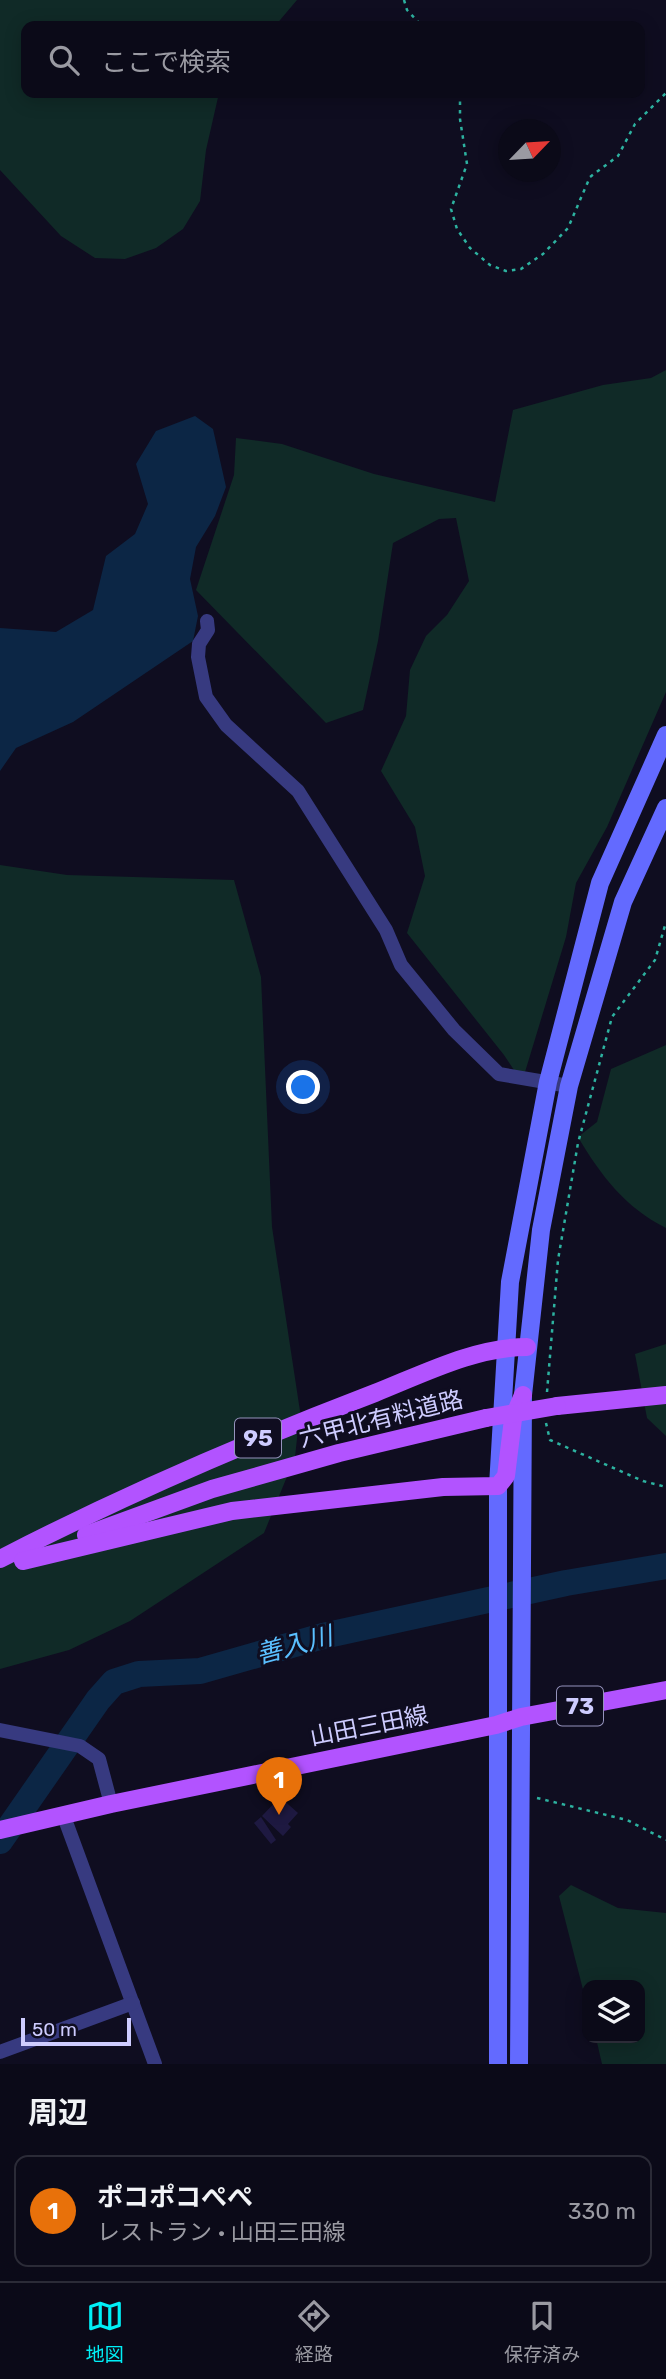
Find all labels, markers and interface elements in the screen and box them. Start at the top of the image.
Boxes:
search box [21,21,645,98]
icon: search [45,41,83,79]
text: ここで検索 [101,47,231,78]
north arrow [498,119,561,182]
your location [286,1070,320,1104]
street label: 六甲北有料道路 [296,1385,466,1453]
road number: 95 [235,1418,281,1457]
water label: 善入川 [252,1620,339,1671]
road number: 73 [557,1686,603,1726]
street label: 山田三田線 [307,1701,431,1751]
pin: 1 [256,1757,302,1815]
map controls [582,1980,645,2043]
button: layers [582,1980,645,2043]
scale bar [21,2015,131,2047]
text: 50 m [32,2018,77,2041]
text: 周辺 [28,2095,88,2131]
text: ポコポコぺぺ [97,2182,253,2213]
text: 1 [47,2197,59,2225]
text: 330 m [568,2197,636,2225]
text: レストラン · 山田三田線 [97,2218,346,2246]
tab: 地図 [86,2297,124,2366]
tab: 経路 [295,2297,333,2366]
tab: 保存済み [504,2297,580,2366]

